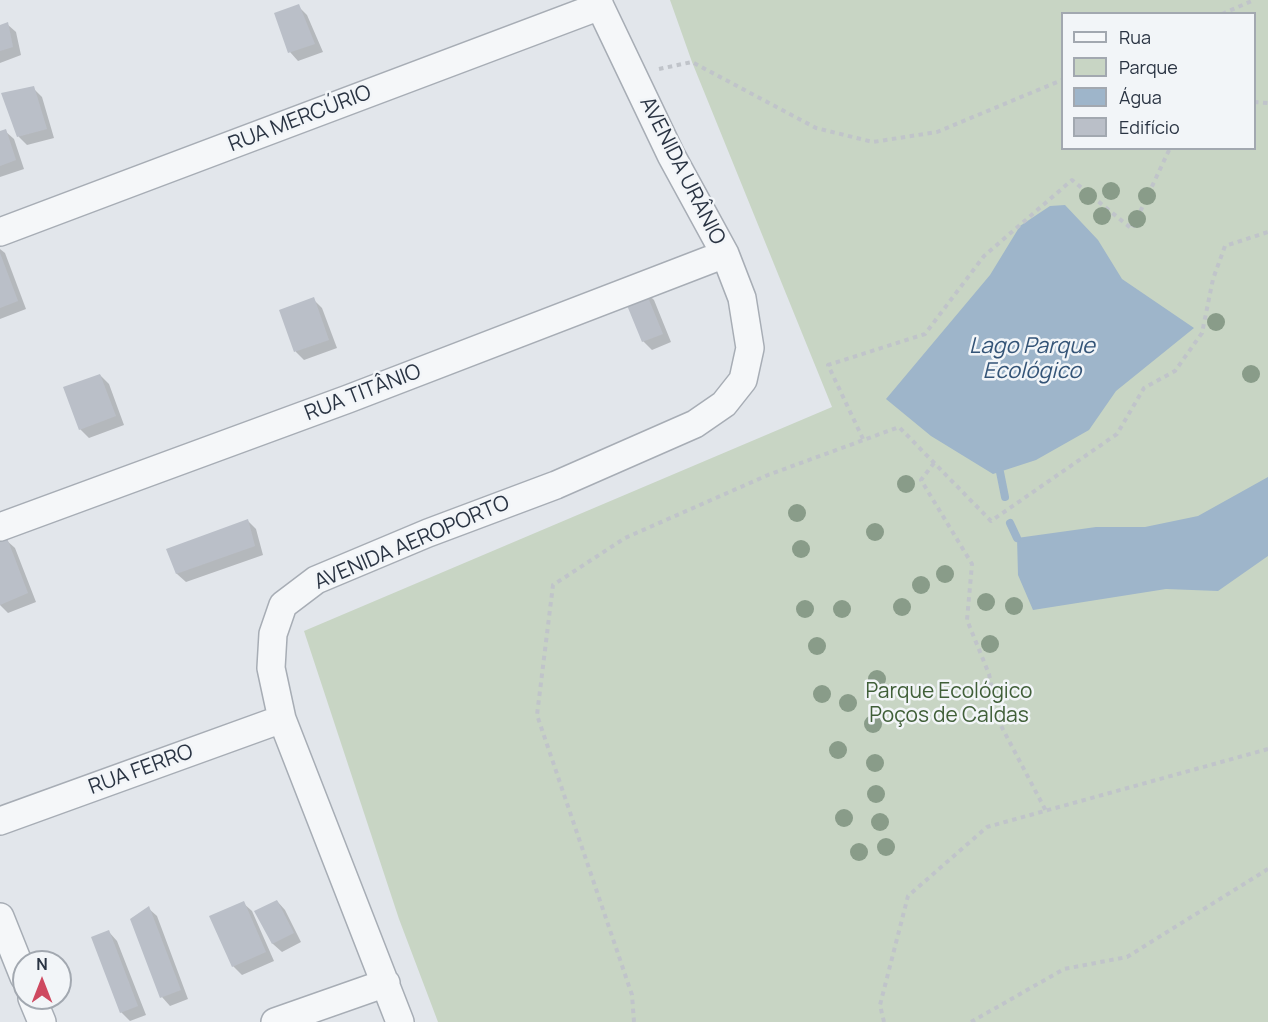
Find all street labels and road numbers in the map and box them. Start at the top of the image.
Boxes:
street label: RUA MERCÚRIO [225,80,375,158]
street label: AVENIDA URÂNIO [634,93,730,249]
street label: RUA TITÂNIO [301,359,425,427]
street label: AVENIDA AEROPORTO [311,490,513,596]
street label: RUA FERRO [85,740,197,800]

